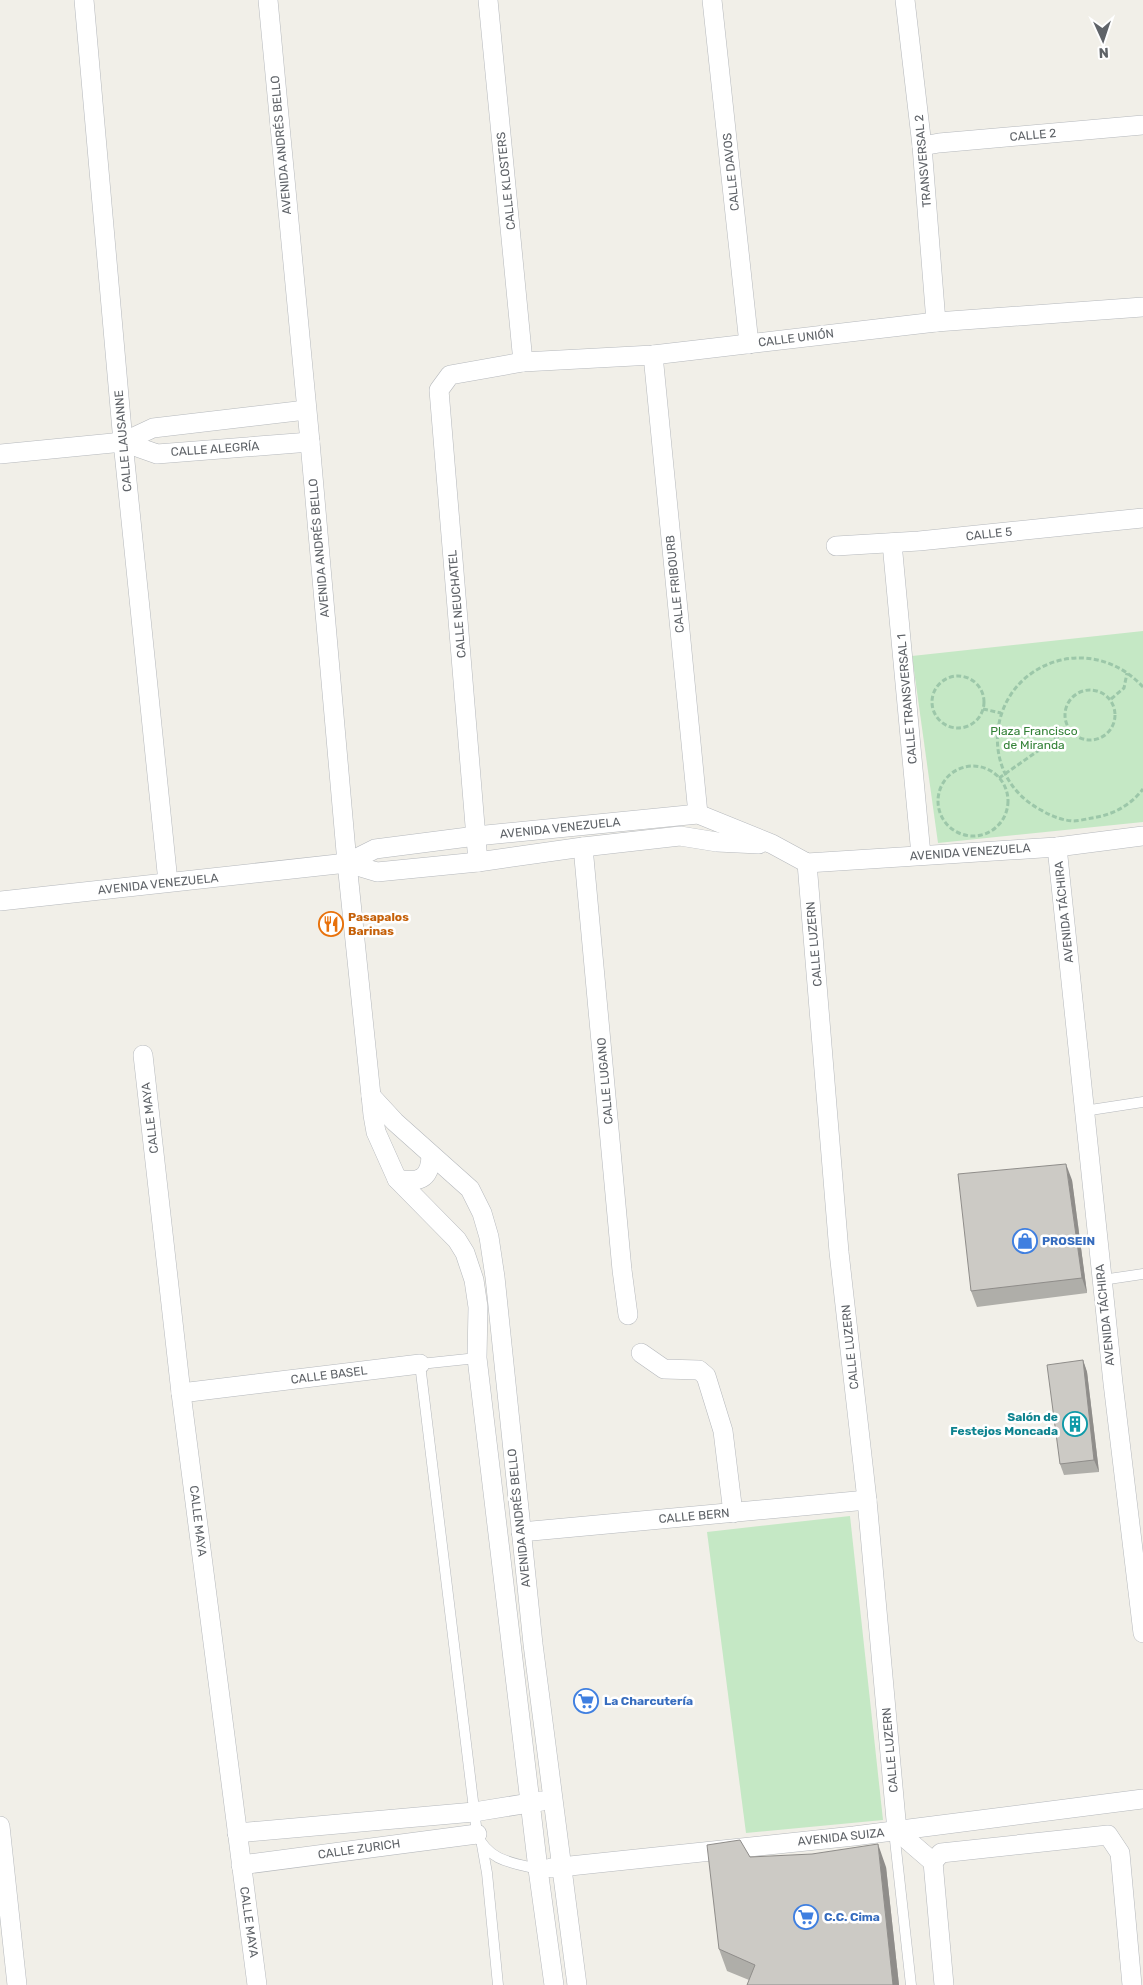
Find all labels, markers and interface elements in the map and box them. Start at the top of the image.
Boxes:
north arrow [1078,15,1128,65]
text: N [1098,44,1109,61]
street label: AVENIDA ANDRÉS BELLO [268,75,294,215]
street label: TRANSVERSAL 2 [912,114,934,208]
street label: CALLE 2 [1009,126,1057,144]
street label: CALLE KLOSTERS [494,131,518,231]
street label: CALLE DAVOS [720,132,742,212]
street label: CALLE UNIÓN [757,326,835,350]
street label: CALLE LAUSANNE [112,390,134,492]
street label: CALLE ALEGRÍA [170,439,260,459]
street label: AVENIDA ANDRÉS BELLO [306,478,332,618]
street label: CALLE 5 [965,525,1013,543]
street label: CALLE FRIBOURB [663,534,687,634]
street label: CALLE NEUCHATEL [445,549,469,659]
street label: CALLE TRANSVERSAL 1 [894,633,920,765]
park label: Plaza Francisco de Miranda [990,724,1078,752]
street label: AVENIDA VENEZUELA [499,815,621,841]
street label: AVENIDA VENEZUELA [909,841,1031,863]
street label: AVENIDA TÁCHIRA [1052,860,1076,964]
street label: AVENIDA VENEZUELA [97,871,219,897]
street label: CALLE LUZERN [803,901,825,987]
place label: Pasapalos Barinas [348,910,409,938]
restaurant icon: Pasapalos Barinas [318,911,344,937]
street label: CALLE LUGANO [594,1037,616,1125]
street label: CALLE MAYA [139,1082,161,1154]
shop icon: PROSEIN [1012,1228,1038,1254]
place label: PROSEIN [1042,1234,1095,1248]
street label: AVENIDA TÁCHIRA [1093,1263,1117,1367]
street label: CALLE LUZERN [839,1304,861,1390]
street label: CALLE BASEL [290,1363,368,1387]
place label: Salón de Festejos Moncada [950,1410,1058,1438]
building icon: Salón de Festejos Moncada [1062,1411,1088,1437]
street label: AVENIDA ANDRÉS BELLO [505,1448,533,1588]
street label: CALLE MAYA [187,1485,209,1557]
street label: CALLE BERN [658,1506,730,1526]
supermarket icon: La Charcutería [573,1688,599,1714]
place label: La Charcutería [604,1694,693,1708]
street label: CALLE LUZERN [879,1707,901,1793]
street label: AVENIDA SUIZA [797,1825,885,1849]
street label: CALLE ZURICH [317,1836,401,1862]
street label: CALLE MAYA [237,1886,261,1958]
supermarket icon: C.C. Cima [793,1904,819,1930]
place label: C.C. Cima [824,1910,880,1924]

